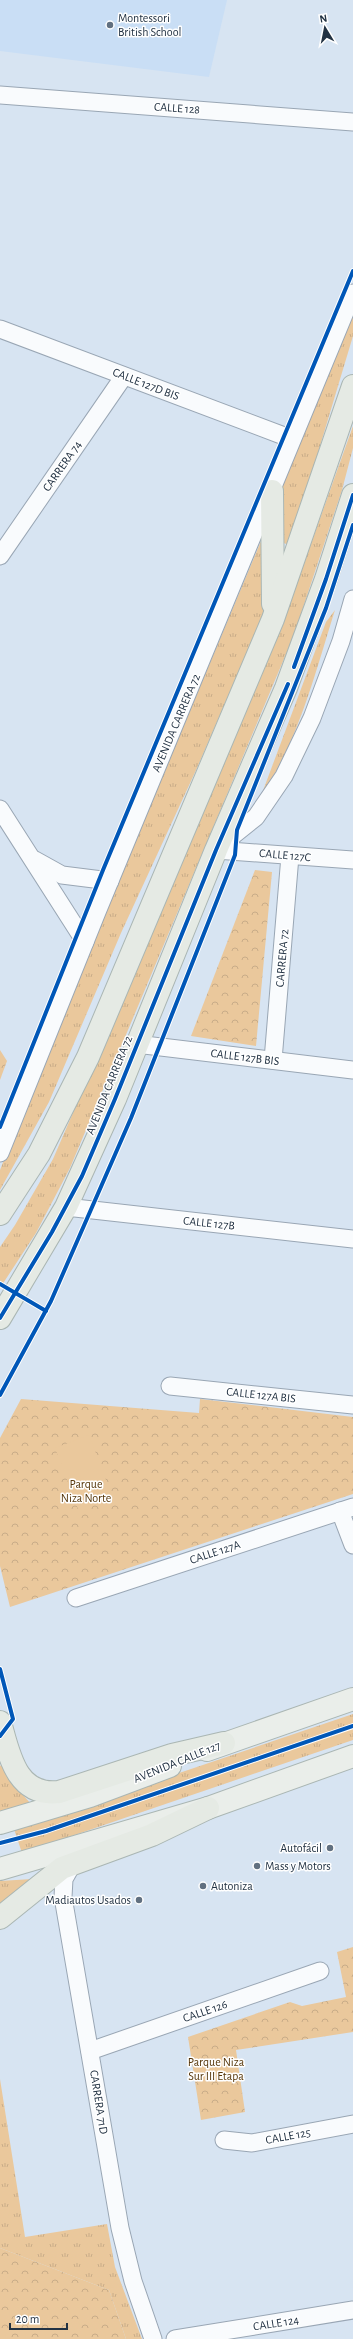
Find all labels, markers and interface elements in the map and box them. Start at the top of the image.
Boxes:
north arrow [305,8,345,48]
place label: Montessori British School [118,12,182,38]
text: N [319,13,328,25]
marker: Montessori British School [105,20,115,30]
street label: CALLE 128 [154,100,201,116]
street label: CALLE 127D BIS [111,366,181,402]
street label: CARRERA 74 [40,438,84,493]
street label: AVENIDA CARRERA 72 [150,672,202,774]
street label: CALLE 127C [259,847,311,863]
street label: CARRERA 72 [273,928,291,988]
street label: AVENIDA CARRERA 72 [84,1033,135,1136]
street label: CALLE 127B BIS [210,1047,280,1067]
street label: CALLE 127B [183,1214,235,1232]
street label: CALLE 127A BIS [226,1385,297,1405]
park label: Parque Niza Norte [61,1478,111,1504]
street label: CALLE 127A [188,1538,242,1566]
street label: AVENIDA CALLE 127 [132,1739,222,1785]
place label: Autofácil [280,1842,322,1854]
marker: Autofácil [325,1843,335,1853]
place label: Mass y Motors [265,1860,331,1873]
marker: Mass y Motors [252,1861,262,1871]
place label: Autoniza [211,1880,253,1892]
marker: Autoniza [198,1881,208,1891]
place label: Madiautos Usados [45,1894,131,1906]
marker: Madiautos Usados [134,1895,144,1905]
street label: CALLE 126 [181,1998,229,2024]
park label: Parque Niza Sur III Etapa [188,2056,245,2082]
street label: CARRERA 71D [88,2069,110,2135]
street label: CALLE 125 [265,2126,311,2146]
scale bar [10,2305,67,2331]
text: 20 m [16,2313,39,2325]
street label: CALLE 124 [252,2313,300,2333]

